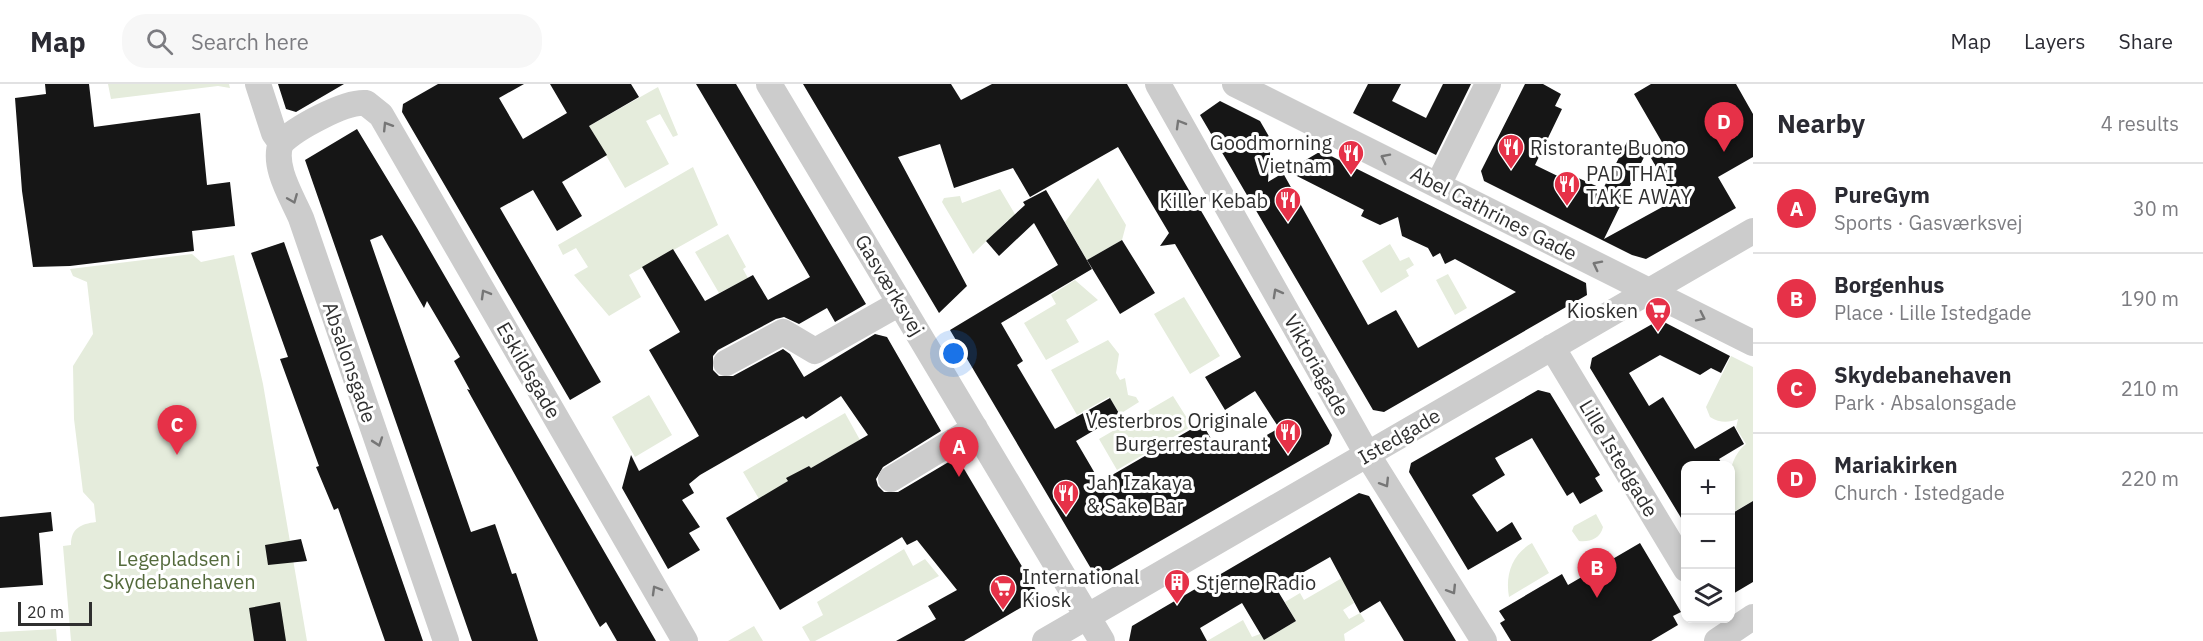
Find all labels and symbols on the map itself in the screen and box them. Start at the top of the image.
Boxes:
pin: D [1704,103,1744,152]
one-way arrow [1176,120,1187,130]
one-way arrow [384,121,395,132]
place label: Goodmorning Vietnam [1210,129,1332,179]
restaurant icon: Ristorante Buono [1496,132,1526,170]
place label: Ristorante Buono [1530,134,1686,161]
restaurant icon: Goodmorning Vietnam [1336,138,1366,176]
one-way arrow [1381,154,1391,165]
street label: Abel Cathrines Gade [1406,159,1582,267]
place label: PAD THAI TAKE AWAY [1586,160,1692,210]
restaurant icon: PAD THAI TAKE AWAY [1552,169,1582,207]
restaurant icon: Killer Kebab [1273,185,1303,223]
place label: Killer Kebab [1159,187,1268,214]
one-way arrow [286,192,298,203]
street label: Gasværksvej [849,229,931,341]
one-way arrow [1592,261,1603,272]
one-way arrow [1273,289,1284,299]
one-way arrow [481,290,492,300]
supermarket icon: Kiosken [1643,295,1673,333]
place label: Kiosken [1567,297,1638,324]
street label: Absalonsgade [317,298,383,426]
street label: Viktoriagade [1278,309,1356,421]
one-way arrow [1694,310,1705,322]
street label: Eskildsgade [490,317,568,423]
your location [939,339,968,368]
street label: Lille Istedgade [1573,394,1665,522]
street label: Istedgade [1353,402,1445,470]
pin: C [158,406,196,455]
place label: Vesterbros Originale Burgerrestaurant [1086,407,1268,457]
restaurant icon: Vesterbros Originale Burgerrestaurant [1273,417,1303,455]
pin: A [940,428,978,477]
one-way arrow [370,436,383,447]
place label: Jah Izakaya & Sake Bar [1086,469,1193,519]
one-way arrow [1378,476,1389,487]
restaurant icon: Jah Izakaya & Sake Bar [1051,478,1081,516]
park label: Legepladsen i Skydebanehaven [102,545,256,595]
pin: B [1578,548,1616,598]
place label: International Kiosk [1022,563,1139,613]
building icon: Stjerne Radio [1162,567,1192,605]
place label: Stjerne Radio [1196,569,1316,596]
supermarket icon: International Kiosk [988,573,1018,611]
one-way arrow [1445,584,1457,594]
one-way arrow [652,586,663,596]
scale bar [18,599,92,626]

